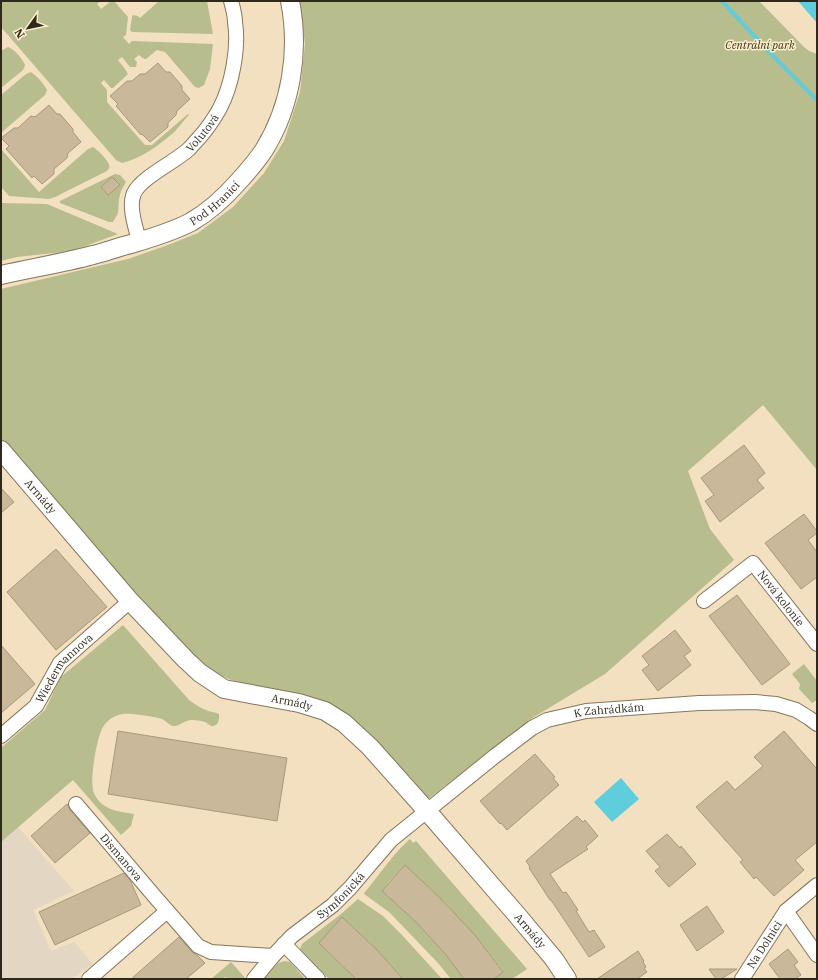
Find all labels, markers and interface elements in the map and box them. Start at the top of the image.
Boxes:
north arrow [8,8,48,48]
text: N [11,26,28,41]
park label: Centrální park [725,38,795,52]
street label: Volutová [183,111,222,155]
street label: Pod Hranicí [187,178,243,228]
street label: Armády [22,476,60,517]
street label: Nová kolonie [755,568,807,629]
street label: Wiedermannova [32,630,96,705]
street label: Armády [270,691,314,714]
street label: K Zahrádkám [572,700,645,721]
street label: Dismanova [97,831,145,884]
street label: Symfonická [314,869,368,922]
street label: Armády [511,910,549,951]
street label: Na Dolnici [744,918,785,971]

